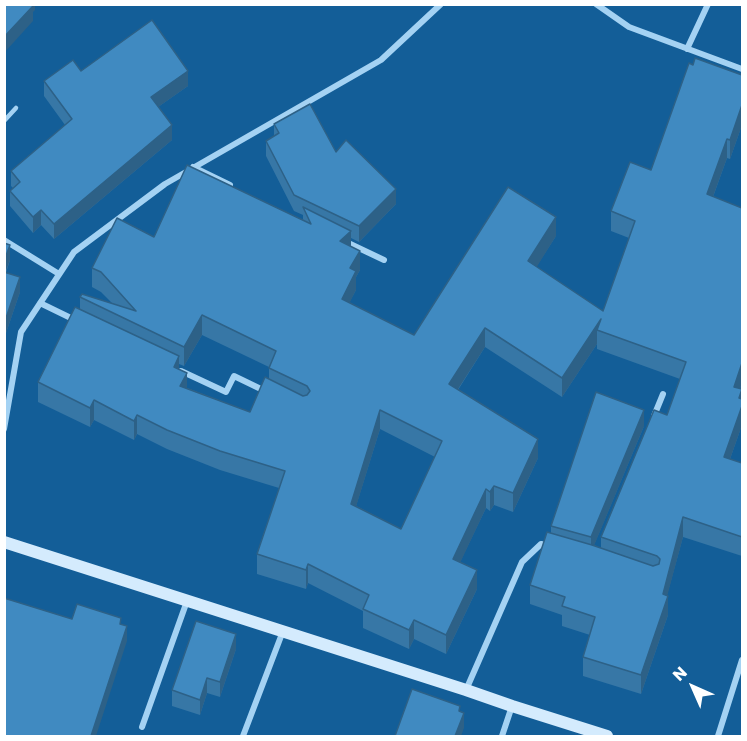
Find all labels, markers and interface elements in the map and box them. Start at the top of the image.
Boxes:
north arrow [663,657,723,717]
text: N [668,662,692,686]

